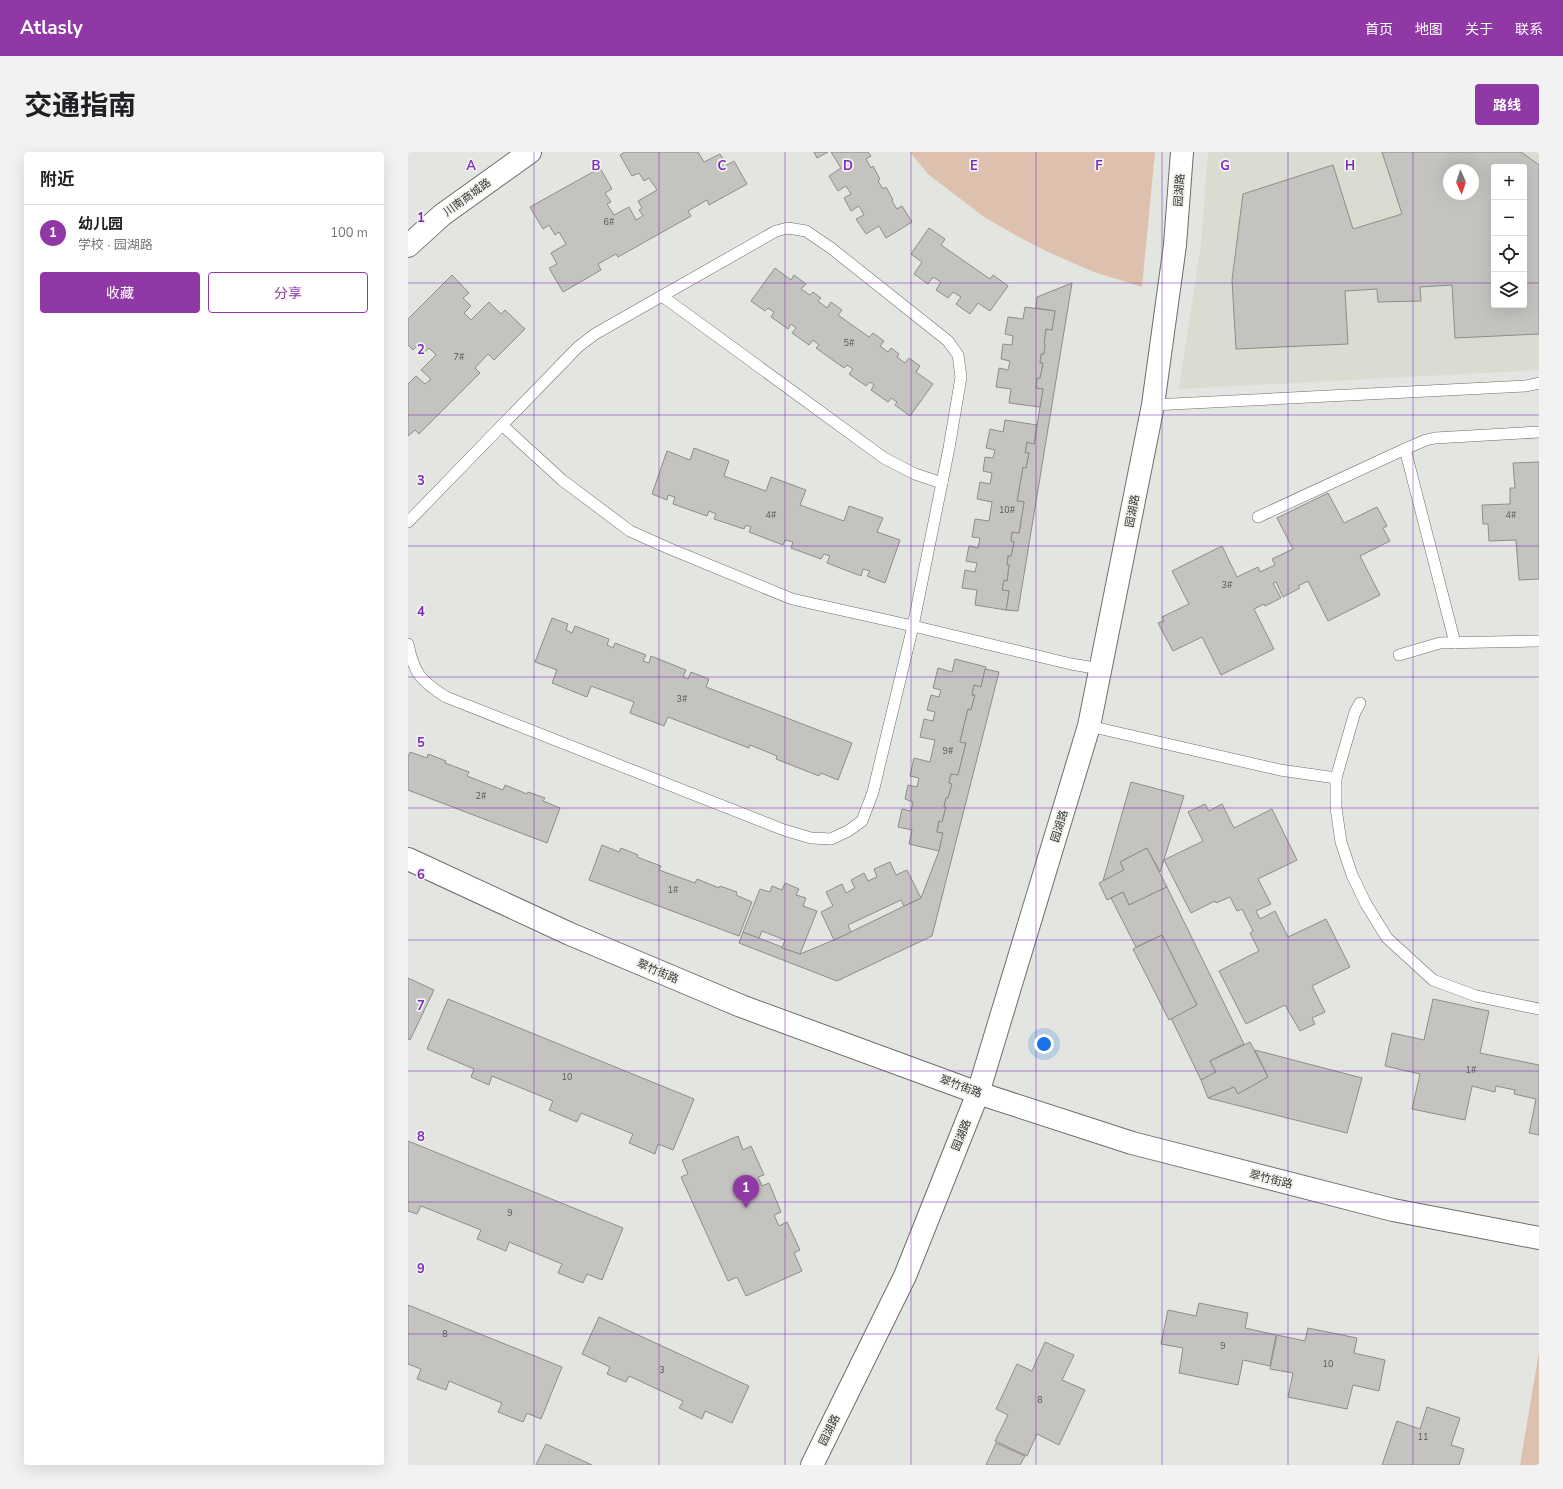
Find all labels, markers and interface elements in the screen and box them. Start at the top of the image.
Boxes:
text: Atlasly [20,15,83,41]
text: 首页 [1365,20,1393,39]
text: 地图 [1415,20,1443,39]
text: 关于 [1465,20,1493,39]
text: 联系 [1515,20,1543,39]
button: 路线 [1475,84,1539,125]
text: 交通指南 [24,87,136,125]
text: A [466,157,476,175]
text: B [592,157,601,175]
text: C [718,157,727,175]
text: D [843,157,853,175]
text: E [970,157,978,175]
text: F [1095,157,1103,175]
text: G [1220,157,1230,175]
text: H [1345,157,1355,175]
north arrow [1443,164,1479,200]
map controls [1491,164,1527,308]
button: + [1491,164,1527,200]
text: 附近 [40,168,74,191]
street label: 园湖路 [1171,173,1188,207]
street label: 川南商城路 [441,175,494,220]
button: − [1491,200,1527,236]
text: 1 [417,209,425,227]
text: 幼儿园 [78,214,123,234]
house number: 6# [604,216,615,228]
text: 1 [49,224,57,242]
text: 100 m [330,224,368,242]
text: 学校 · 园湖路 [78,236,153,254]
button: locate [1491,236,1527,272]
button: 收藏 [40,272,200,313]
button: 分享 [208,272,368,313]
button: layers [1491,272,1527,308]
house number: 5# [844,337,855,349]
text: 2 [417,341,425,359]
house number: 7# [454,351,465,363]
text: 3 [417,472,425,490]
street label: 园湖路 [1122,493,1143,529]
house number: 10# [999,504,1016,516]
house number: 4# [766,509,777,521]
house number: 4# [1506,509,1517,521]
house number: 3# [1222,579,1233,591]
text: 4 [417,603,425,621]
house number: 3# [677,693,688,705]
text: 5 [417,734,425,752]
house number: 9# [943,745,954,757]
house number: 2# [476,790,487,802]
street label: 园湖路 [1047,808,1071,844]
text: 6 [417,866,425,884]
house number: 1# [668,884,679,896]
street label: 翠竹街路 [635,956,681,987]
text: 7 [417,997,425,1015]
your location [1034,1034,1054,1054]
house number: 1# [1466,1064,1477,1076]
house number: 10 [562,1071,572,1083]
street label: 翠竹街路 [938,1072,984,1101]
street label: 园湖路 [948,1117,975,1153]
text: 8 [417,1128,425,1146]
street label: 翠竹街路 [1248,1167,1294,1192]
pin: 1 [733,1175,759,1208]
house number: 9 [507,1207,513,1219]
text: 9 [417,1260,425,1278]
house number: 8 [442,1328,448,1340]
house number: 9 [1220,1340,1226,1352]
house number: 10 [1323,1358,1333,1370]
house number: 3 [659,1364,665,1376]
house number: 8 [1037,1394,1043,1406]
street label: 园湖路 [815,1412,843,1448]
house number: 11 [1418,1431,1428,1443]

